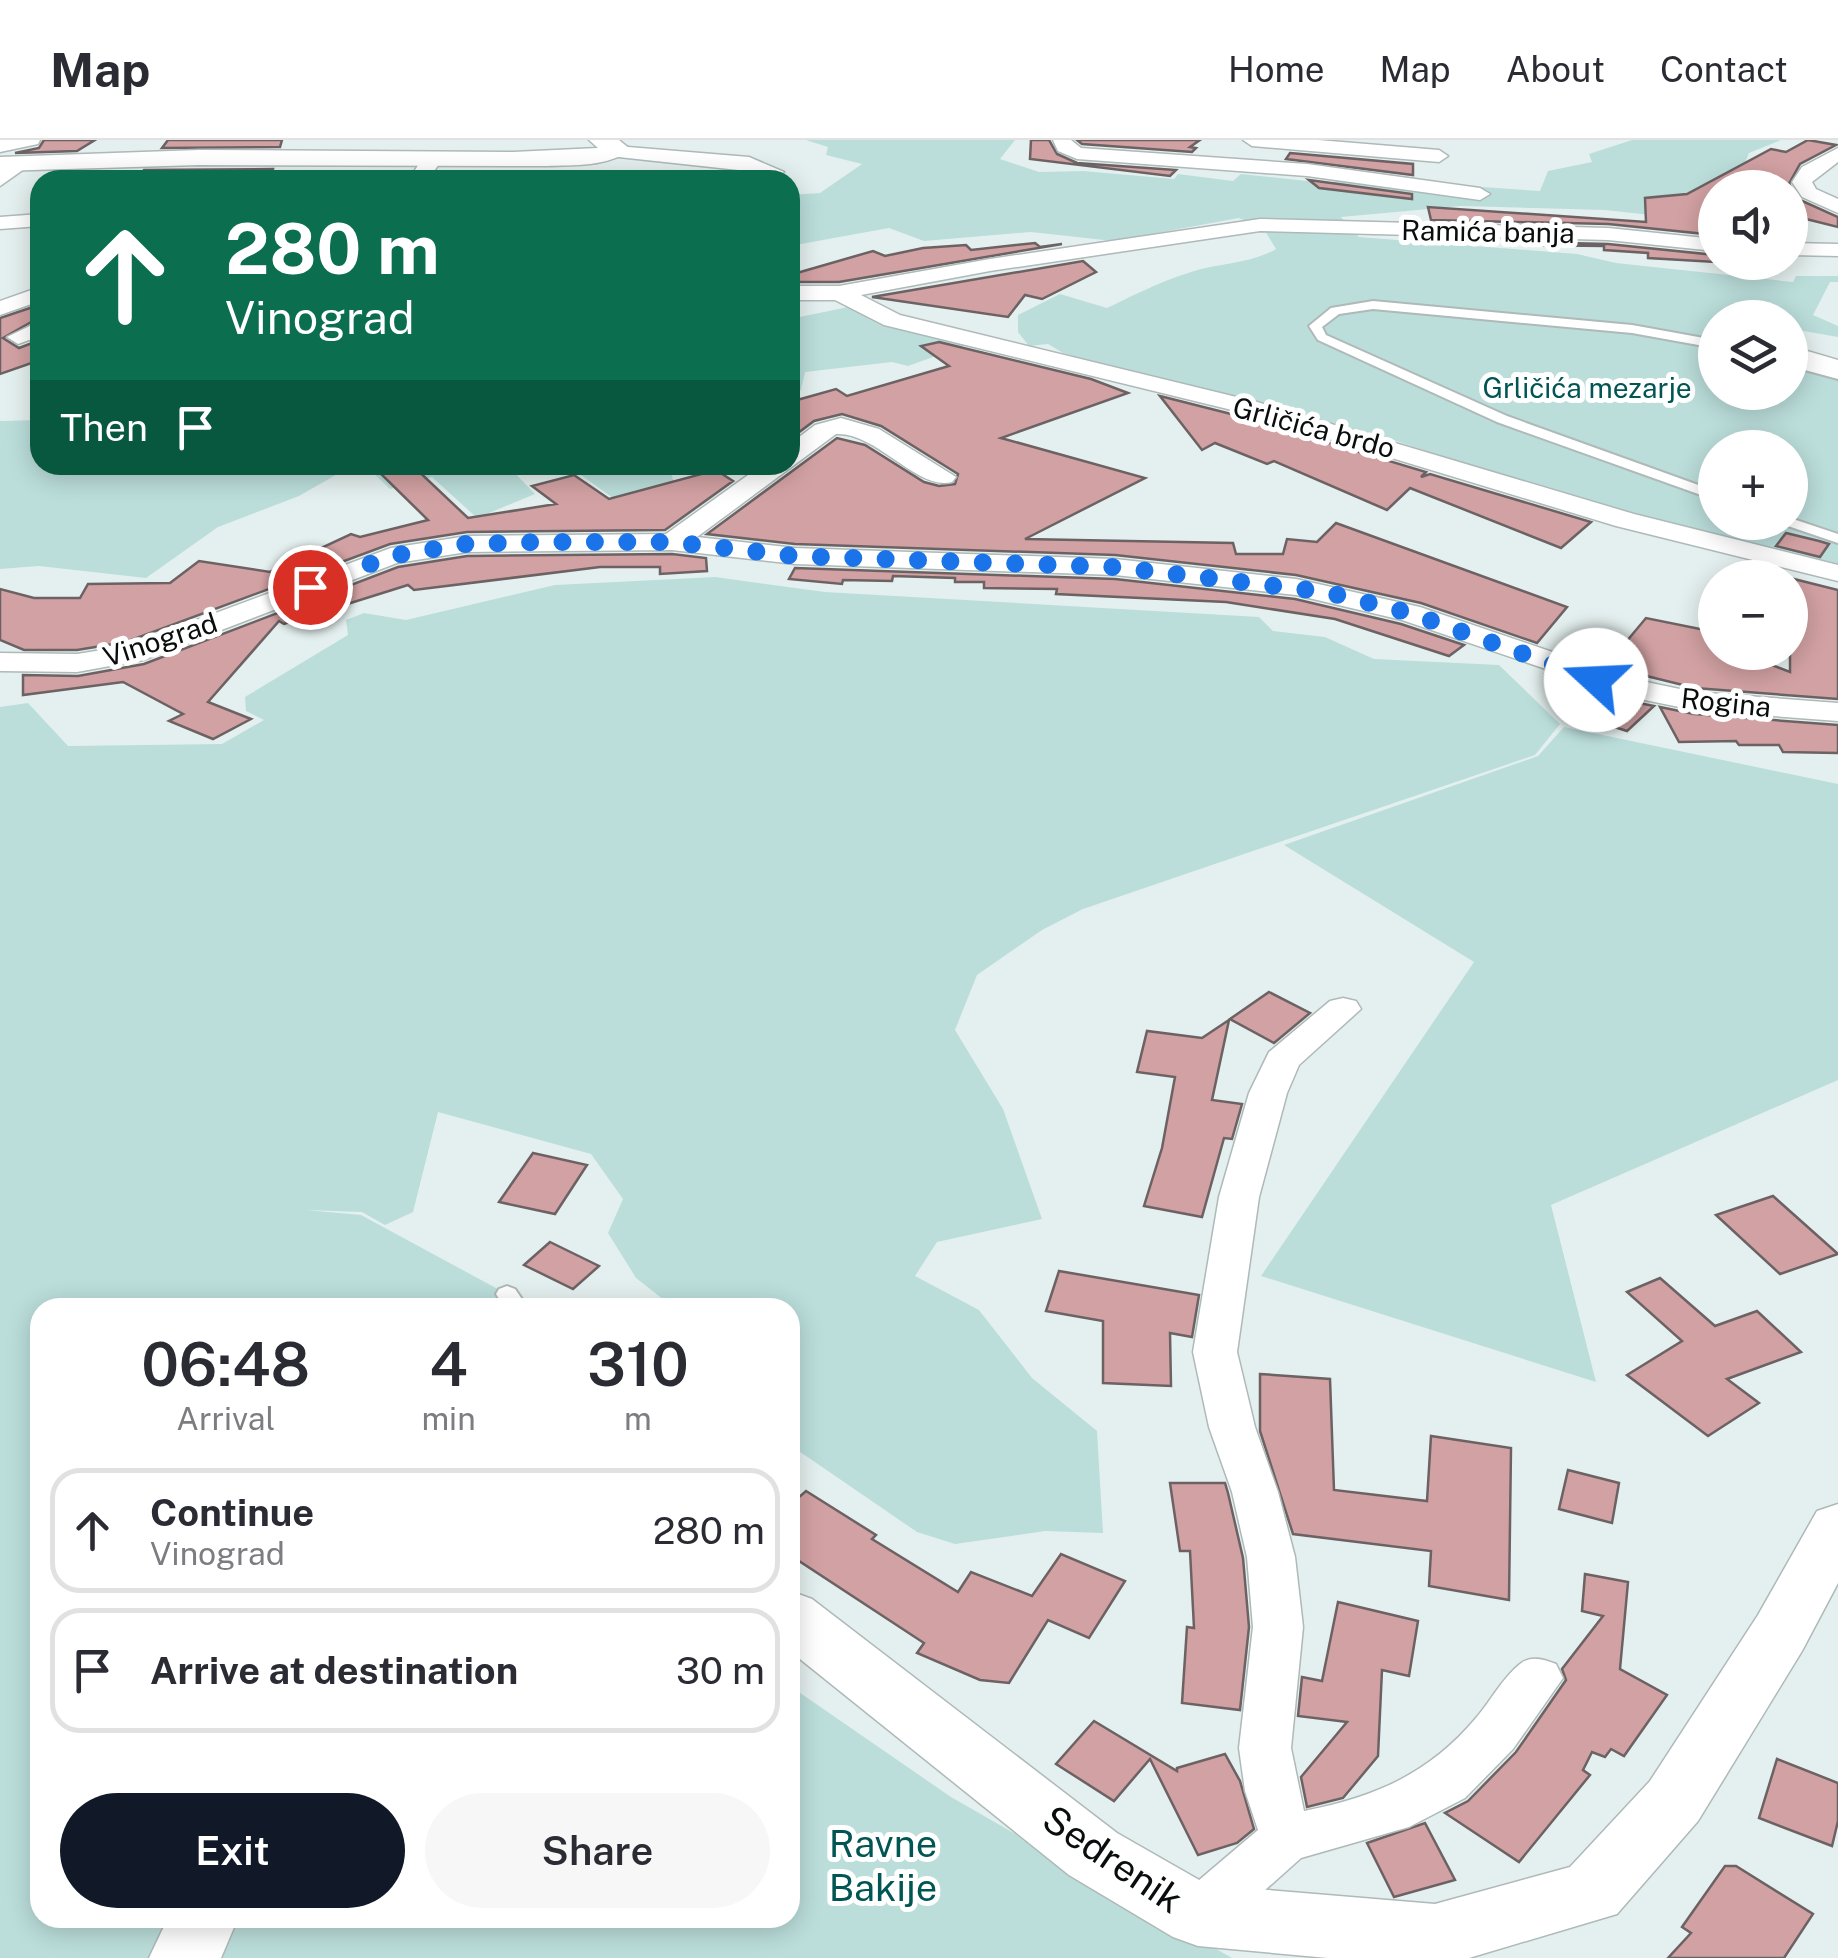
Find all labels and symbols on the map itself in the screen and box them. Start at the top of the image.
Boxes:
street label: Ramića banja [1401,213,1575,249]
park label: Grličića mezarje [1482,371,1692,404]
street label: Grličića brdo [1229,390,1399,464]
pin [268,545,353,630]
street label: Vinograd [99,605,221,673]
position arrow [1544,628,1648,732]
street label: Rogina [1679,681,1773,723]
street label: Sedrenik [1035,1796,1191,1922]
park label: Ravne Bakije [829,1821,937,1910]

